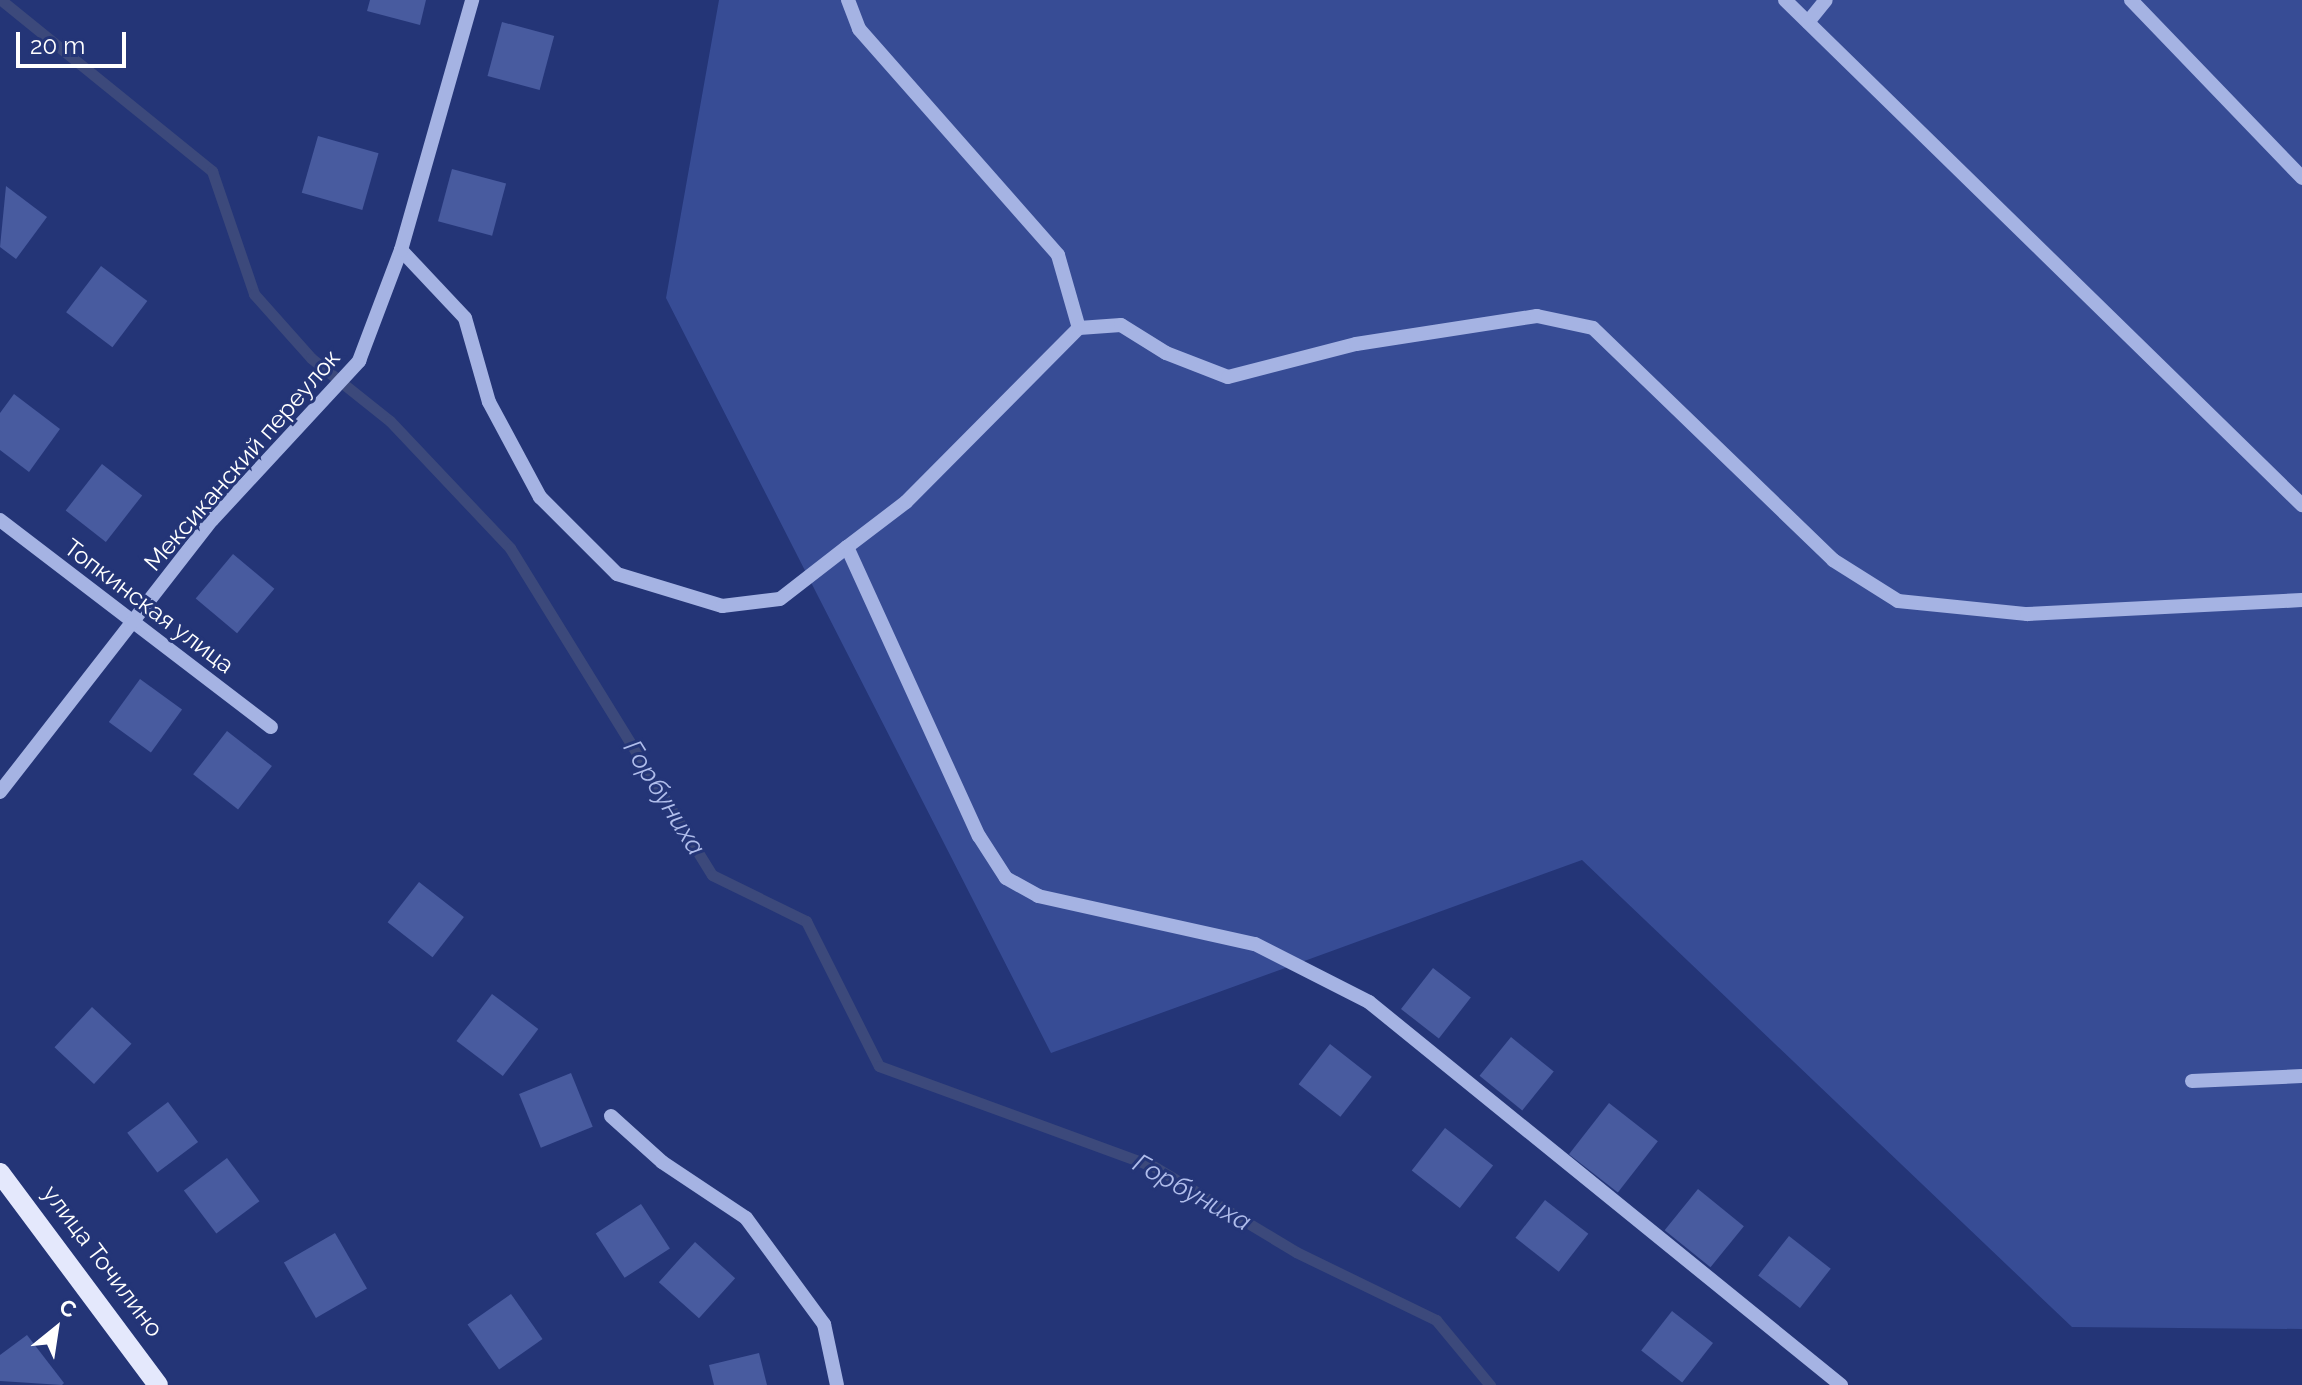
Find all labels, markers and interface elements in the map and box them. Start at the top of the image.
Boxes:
scale bar [20,16,130,66]
text: 20 m [30,31,85,60]
street label: Мексиканский переулок [138,344,346,576]
street label: Топкинская улица [58,533,240,679]
water label: Горбуниха [616,735,712,861]
water label: Горбуниха [1128,1148,1256,1238]
street label: улица Точилино [36,1179,170,1343]
north arrow [16,1289,96,1369]
text: С [55,1293,81,1323]

